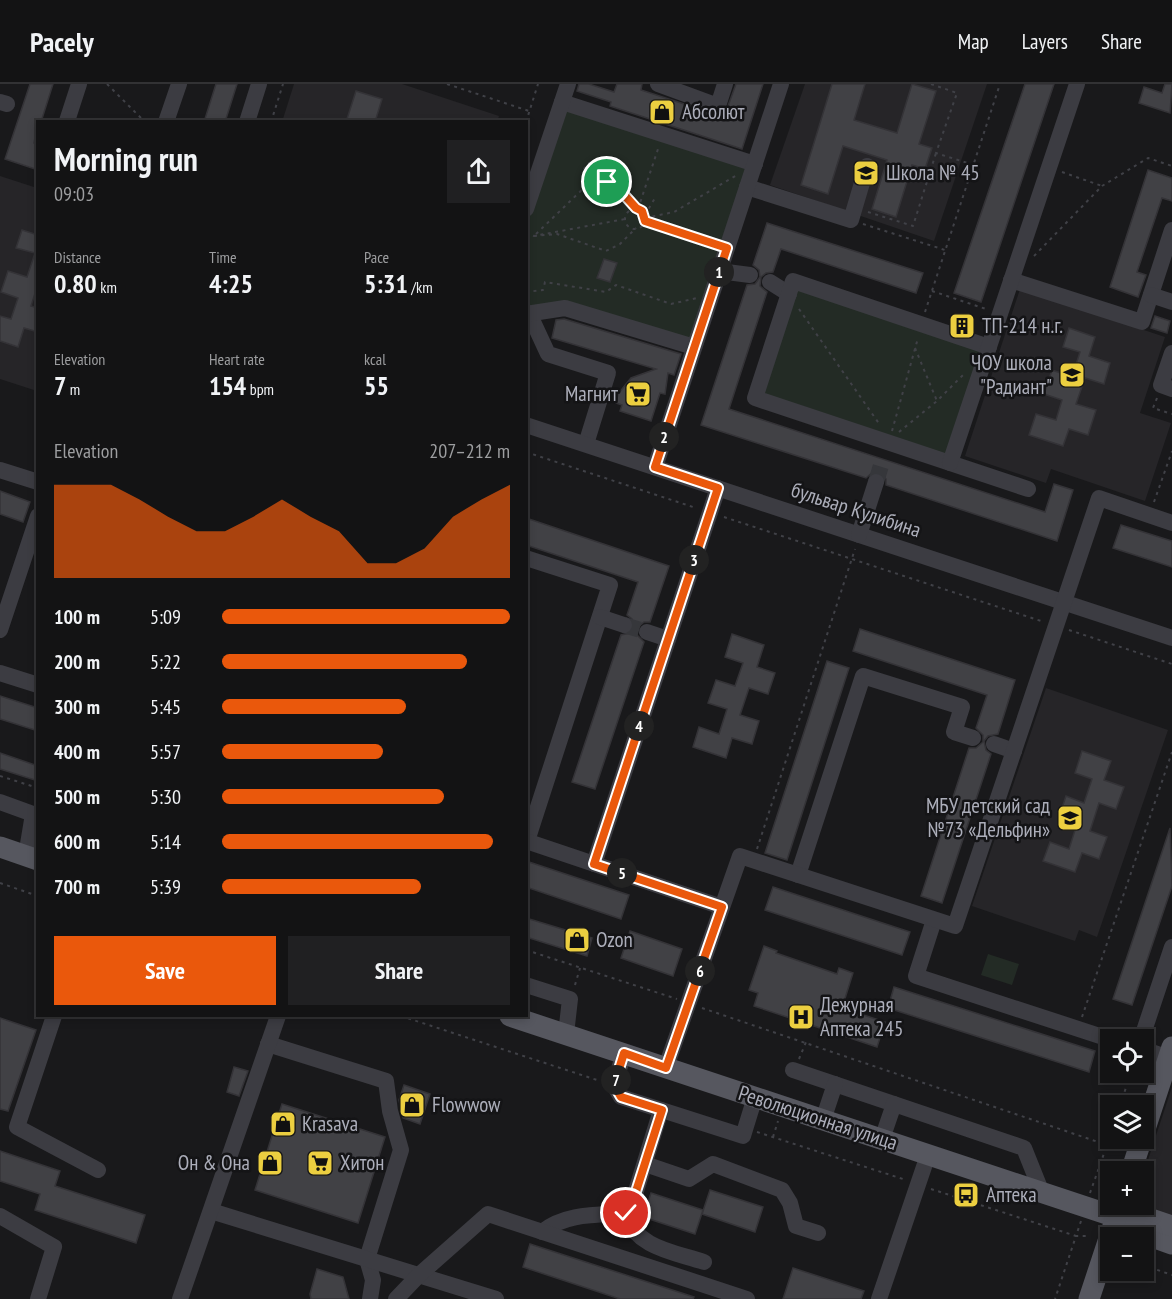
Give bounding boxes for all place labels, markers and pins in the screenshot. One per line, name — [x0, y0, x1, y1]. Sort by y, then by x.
shop icon: Абсолют — [647, 97, 677, 127]
place label: Абсолют — [682, 98, 745, 125]
pin — [581, 156, 632, 207]
school or university icon: Школа № 45 — [851, 158, 881, 188]
place label: Школа № 45 — [886, 159, 980, 186]
pin: 1 — [704, 257, 734, 287]
building icon: ТП-214 н.г. — [947, 311, 977, 341]
place label: ТП-214 н.г. — [982, 312, 1063, 339]
place label: ЧОУ школа "Радиант" — [971, 349, 1052, 400]
school or university icon: ЧОУ школа "Радиант" — [1057, 360, 1087, 390]
supermarket icon: Магнит — [623, 379, 653, 409]
place label: Магнит — [565, 380, 618, 407]
pin: 2 — [649, 422, 679, 452]
pin: 3 — [679, 545, 709, 575]
pin: 4 — [624, 711, 654, 741]
place label: МБУ детский сад №73 «Дельфин» — [926, 792, 1050, 843]
school or university icon: МБУ детский сад №73 «Дельфин» — [1055, 803, 1085, 833]
pin: 5 — [607, 858, 637, 888]
shop icon: Ozon — [562, 925, 592, 955]
place label: Ozon — [596, 926, 633, 953]
pin: 6 — [685, 956, 715, 986]
place label: Дежурная Аптека 245 — [820, 991, 903, 1042]
hospital icon: Дежурная Аптека 245 — [786, 1002, 816, 1032]
pin: 7 — [601, 1065, 631, 1095]
shop icon: Flowwow — [397, 1090, 427, 1120]
place label: Flowwow — [432, 1091, 501, 1118]
shop icon: Krasava — [268, 1109, 298, 1139]
place label: Krasava — [302, 1110, 358, 1137]
shop icon: Он & Она — [255, 1148, 285, 1178]
supermarket icon: Хитон — [305, 1148, 335, 1178]
place label: Он & Она — [178, 1149, 250, 1176]
place label: Хитон — [340, 1149, 384, 1176]
bus stop icon: Аптека — [951, 1180, 981, 1210]
place label: Аптека — [986, 1181, 1037, 1208]
pin — [600, 1187, 651, 1238]

